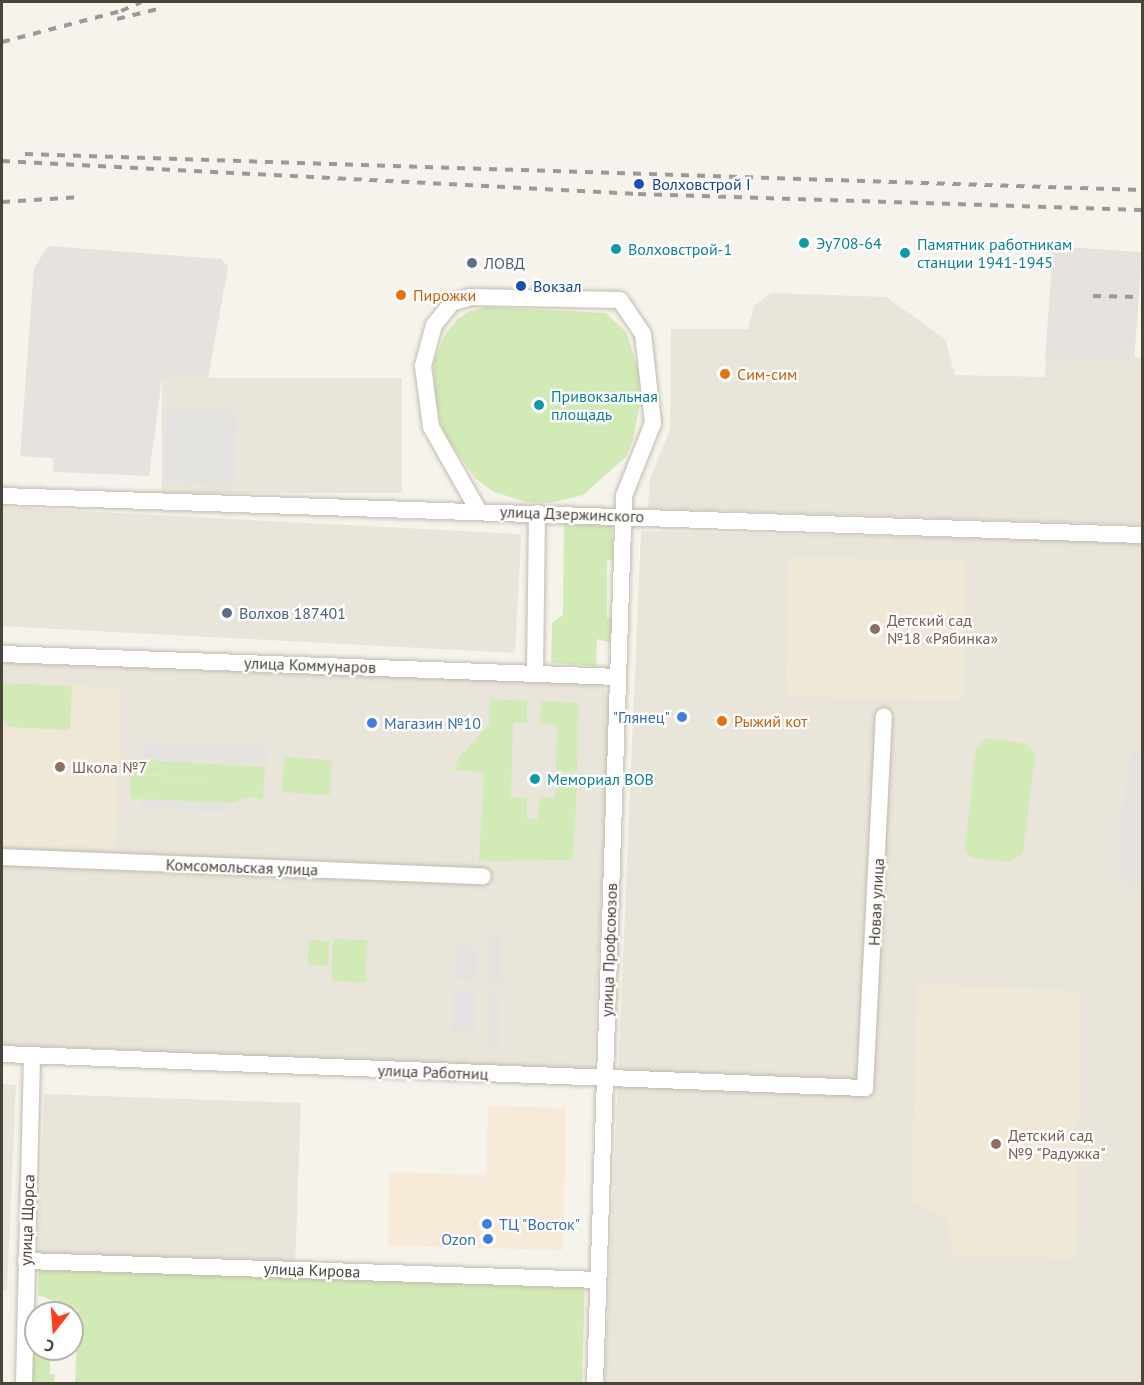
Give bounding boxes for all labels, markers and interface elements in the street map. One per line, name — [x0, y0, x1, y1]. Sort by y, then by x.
place label: Волховстрой I — [652, 174, 751, 194]
marker: Волховстрой I — [630, 175, 648, 193]
place label: Эу708-64 — [816, 233, 882, 253]
place label: Памятник работникам станции 1941-1945 — [917, 234, 1072, 272]
marker: Эу708-64 — [797, 236, 811, 250]
place label: Волховстрой-1 — [628, 239, 732, 259]
marker: Волховстрой-1 — [609, 242, 623, 256]
marker: Памятник работникам станции 1941-1945 — [898, 246, 912, 260]
place label: ЛОВД — [484, 253, 525, 273]
marker: ЛОВД — [465, 256, 479, 270]
place label: Вокзал — [533, 276, 582, 296]
marker: Вокзал — [514, 279, 528, 293]
place label: Пирожки — [413, 285, 476, 305]
marker: Пирожки — [394, 288, 408, 302]
place label: Сим-сим — [737, 364, 797, 384]
marker: Сим-сим — [718, 367, 732, 381]
place label: Привокзальная площадь — [551, 386, 658, 424]
marker: Привокзальная площадь — [532, 398, 546, 412]
street label: улица Дзержинского — [499, 502, 645, 526]
place label: Волхов 187401 — [239, 603, 346, 623]
marker: Волхов 187401 — [220, 606, 234, 620]
place label: Детский сад №18 «Рябинка» — [887, 610, 998, 648]
marker: Детский сад №18 «Рябинка» — [868, 622, 882, 636]
street label: улица Коммунаров — [244, 653, 376, 677]
place label: "Глянец" — [613, 707, 670, 727]
marker: "Глянец" — [675, 710, 689, 724]
place label: Рыжий кот — [734, 711, 807, 731]
place label: Магазин №10 — [384, 713, 481, 733]
marker: Рыжий кот — [715, 714, 729, 728]
marker: Магазин №10 — [365, 716, 379, 730]
place label: Школа №7 — [72, 757, 147, 777]
marker: Школа №7 — [53, 760, 67, 774]
place label: Мемориал ВОВ — [547, 769, 654, 789]
marker: Мемориал ВОВ — [528, 772, 542, 786]
street label: Комсомольская улица — [165, 855, 319, 879]
street label: Новая улица — [864, 858, 888, 946]
street label: улица Профсоюзов — [597, 883, 621, 1017]
street label: улица Работниц — [377, 1060, 489, 1084]
place label: Детский cад №9 "Радужка" — [1008, 1125, 1107, 1163]
marker: Детский cад №9 "Радужка" — [989, 1137, 1003, 1151]
street label: улица Щорса — [16, 1174, 38, 1266]
place label: ТЦ "Восток" — [499, 1214, 581, 1234]
marker: ТЦ "Восток" — [480, 1217, 494, 1231]
place label: Ozon — [441, 1229, 476, 1249]
marker: Ozon — [481, 1232, 495, 1246]
street label: улица Кирова — [263, 1259, 361, 1281]
north arrow — [24, 1301, 84, 1361]
text: С — [42, 1335, 57, 1357]

